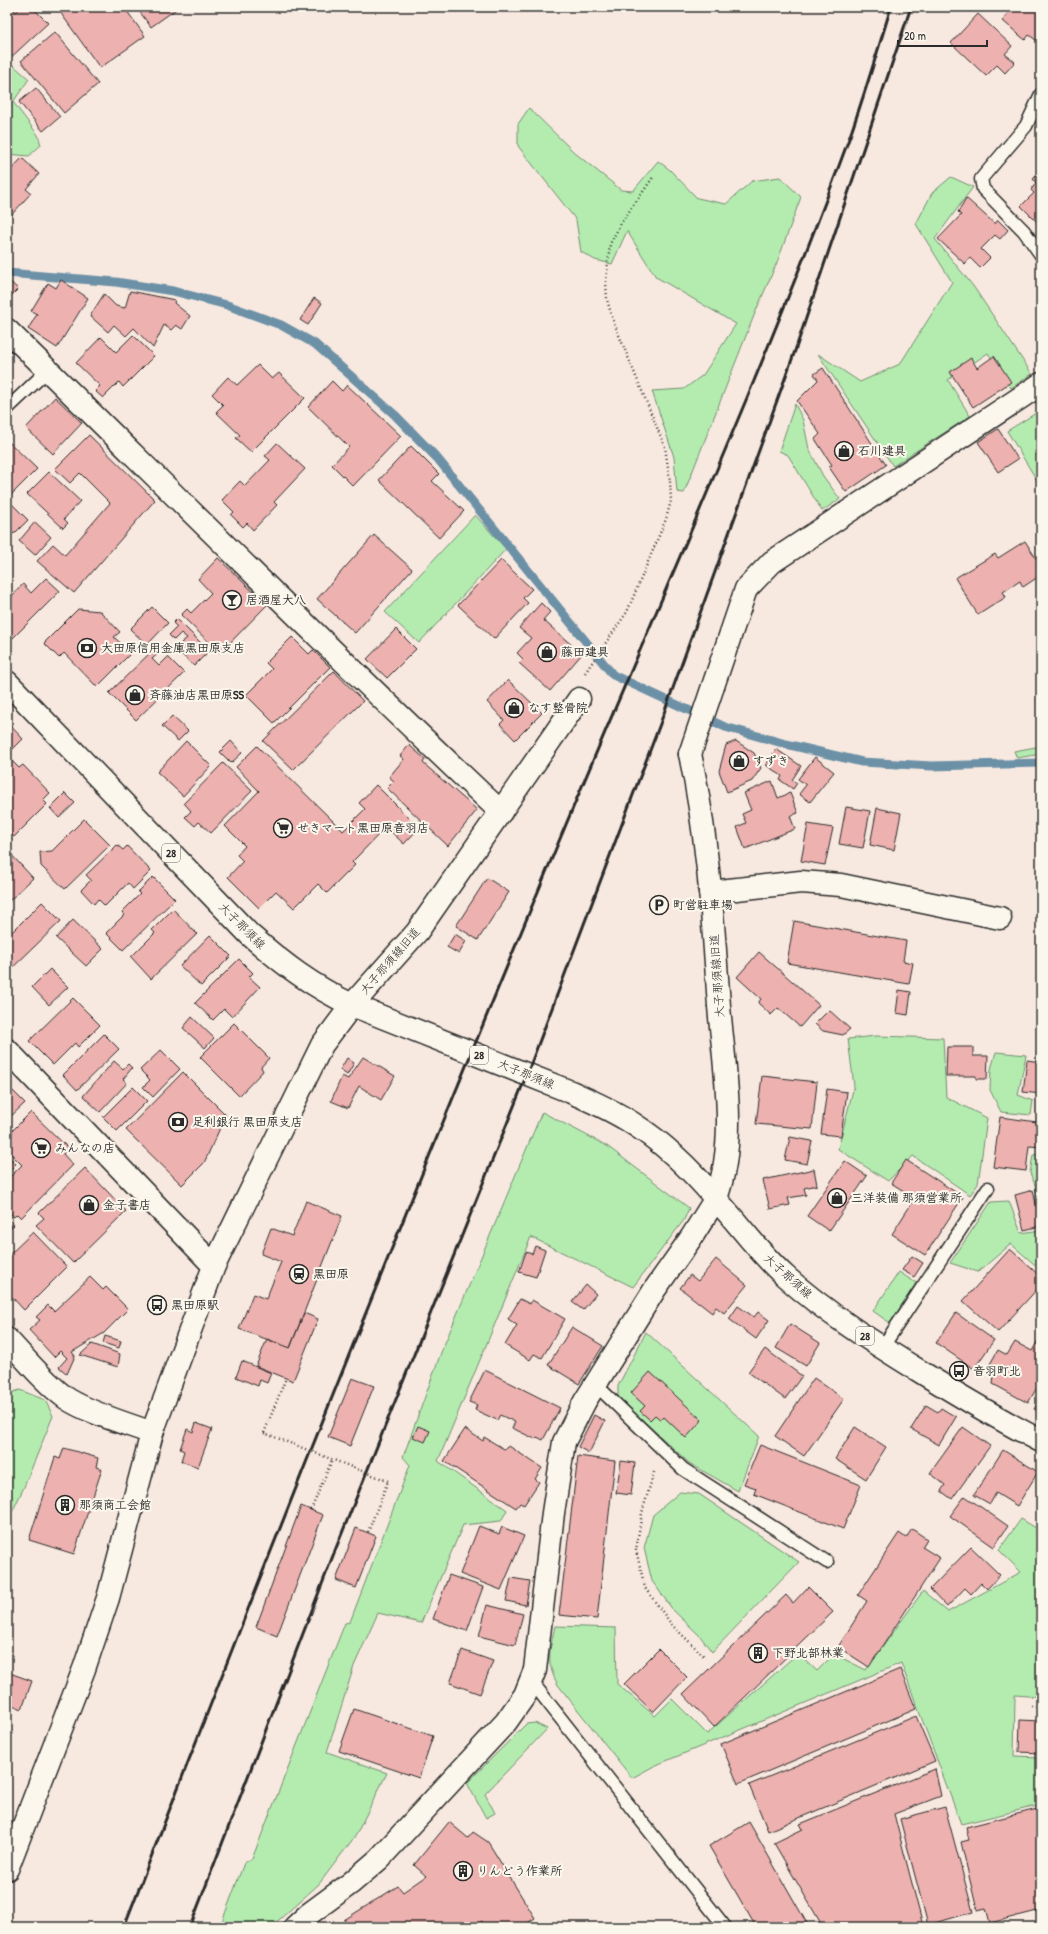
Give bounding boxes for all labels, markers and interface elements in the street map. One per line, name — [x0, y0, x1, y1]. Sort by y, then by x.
scale bar — [898, 22, 987, 48]
text: 20 m — [904, 27, 926, 44]
shop icon: 石川建具 — [833, 440, 855, 462]
place label: 石川建具 — [858, 442, 906, 459]
bar icon: 居酒屋大八 — [221, 589, 243, 611]
place label: 居酒屋大八 — [246, 591, 306, 608]
bank icon: 大田原信用金庫黒田原支店 — [76, 637, 98, 659]
place label: 大田原信用金庫黒田原支店 — [101, 639, 245, 656]
shop icon: 藤田建具 — [536, 641, 558, 663]
place label: 藤田建具 — [561, 643, 609, 660]
shop icon: 斉藤油店黒田原SS — [124, 684, 146, 706]
place label: 斉藤油店黒田原SS — [149, 686, 245, 703]
shop icon: なす整骨院 — [503, 697, 525, 719]
place label: なす整骨院 — [528, 699, 588, 716]
shop icon: すずき — [728, 750, 750, 772]
place label: すずき — [753, 752, 789, 769]
supermarket icon: せきマート黒田原音羽店 — [272, 817, 294, 839]
place label: せきマート黒田原音羽店 — [297, 819, 429, 836]
road number: 28 — [162, 844, 180, 862]
parking icon: 町営駐車場 — [648, 894, 670, 916]
place label: 町営駐車場 — [673, 896, 733, 913]
street label: 大子那須線 — [215, 898, 270, 953]
street label: 大子那須線旧道 — [356, 923, 424, 998]
street label: 大子那須線旧道 — [705, 934, 728, 1019]
road number: 28 — [470, 1046, 488, 1064]
street label: 大子那須線 — [495, 1054, 557, 1093]
bank icon: 足利銀行 黒田原支店 — [167, 1111, 189, 1133]
place label: 足利銀行 黒田原支店 — [192, 1113, 303, 1130]
supermarket icon: みんなの店 — [30, 1137, 52, 1159]
place label: みんなの店 — [55, 1139, 115, 1156]
shop icon: 三洋装備 那須営業所 — [826, 1187, 848, 1209]
place label: 三洋装備 那須営業所 — [851, 1189, 963, 1206]
shop icon: 金子書店 — [78, 1194, 100, 1216]
place label: 金子書店 — [103, 1196, 151, 1213]
street label: 大子那須線 — [760, 1249, 816, 1302]
station icon: 黒田原 — [288, 1263, 310, 1285]
place label: 黒田原 — [313, 1265, 349, 1282]
bus stop icon: 黒田原駅 — [146, 1294, 168, 1316]
place label: 黒田原駅 — [171, 1296, 219, 1313]
road number: 28 — [856, 1327, 874, 1345]
bus stop icon: 音羽町北 — [948, 1360, 970, 1382]
place label: 音羽町北 — [973, 1362, 1021, 1379]
building icon: 那須商工会館 — [54, 1494, 76, 1516]
place label: 那須商工会館 — [79, 1496, 151, 1513]
building icon: 下野北部林業 — [747, 1642, 769, 1664]
place label: 下野北部林業 — [772, 1644, 844, 1661]
building icon: りんどう作業所 — [452, 1860, 474, 1882]
place label: りんどう作業所 — [477, 1862, 563, 1879]

